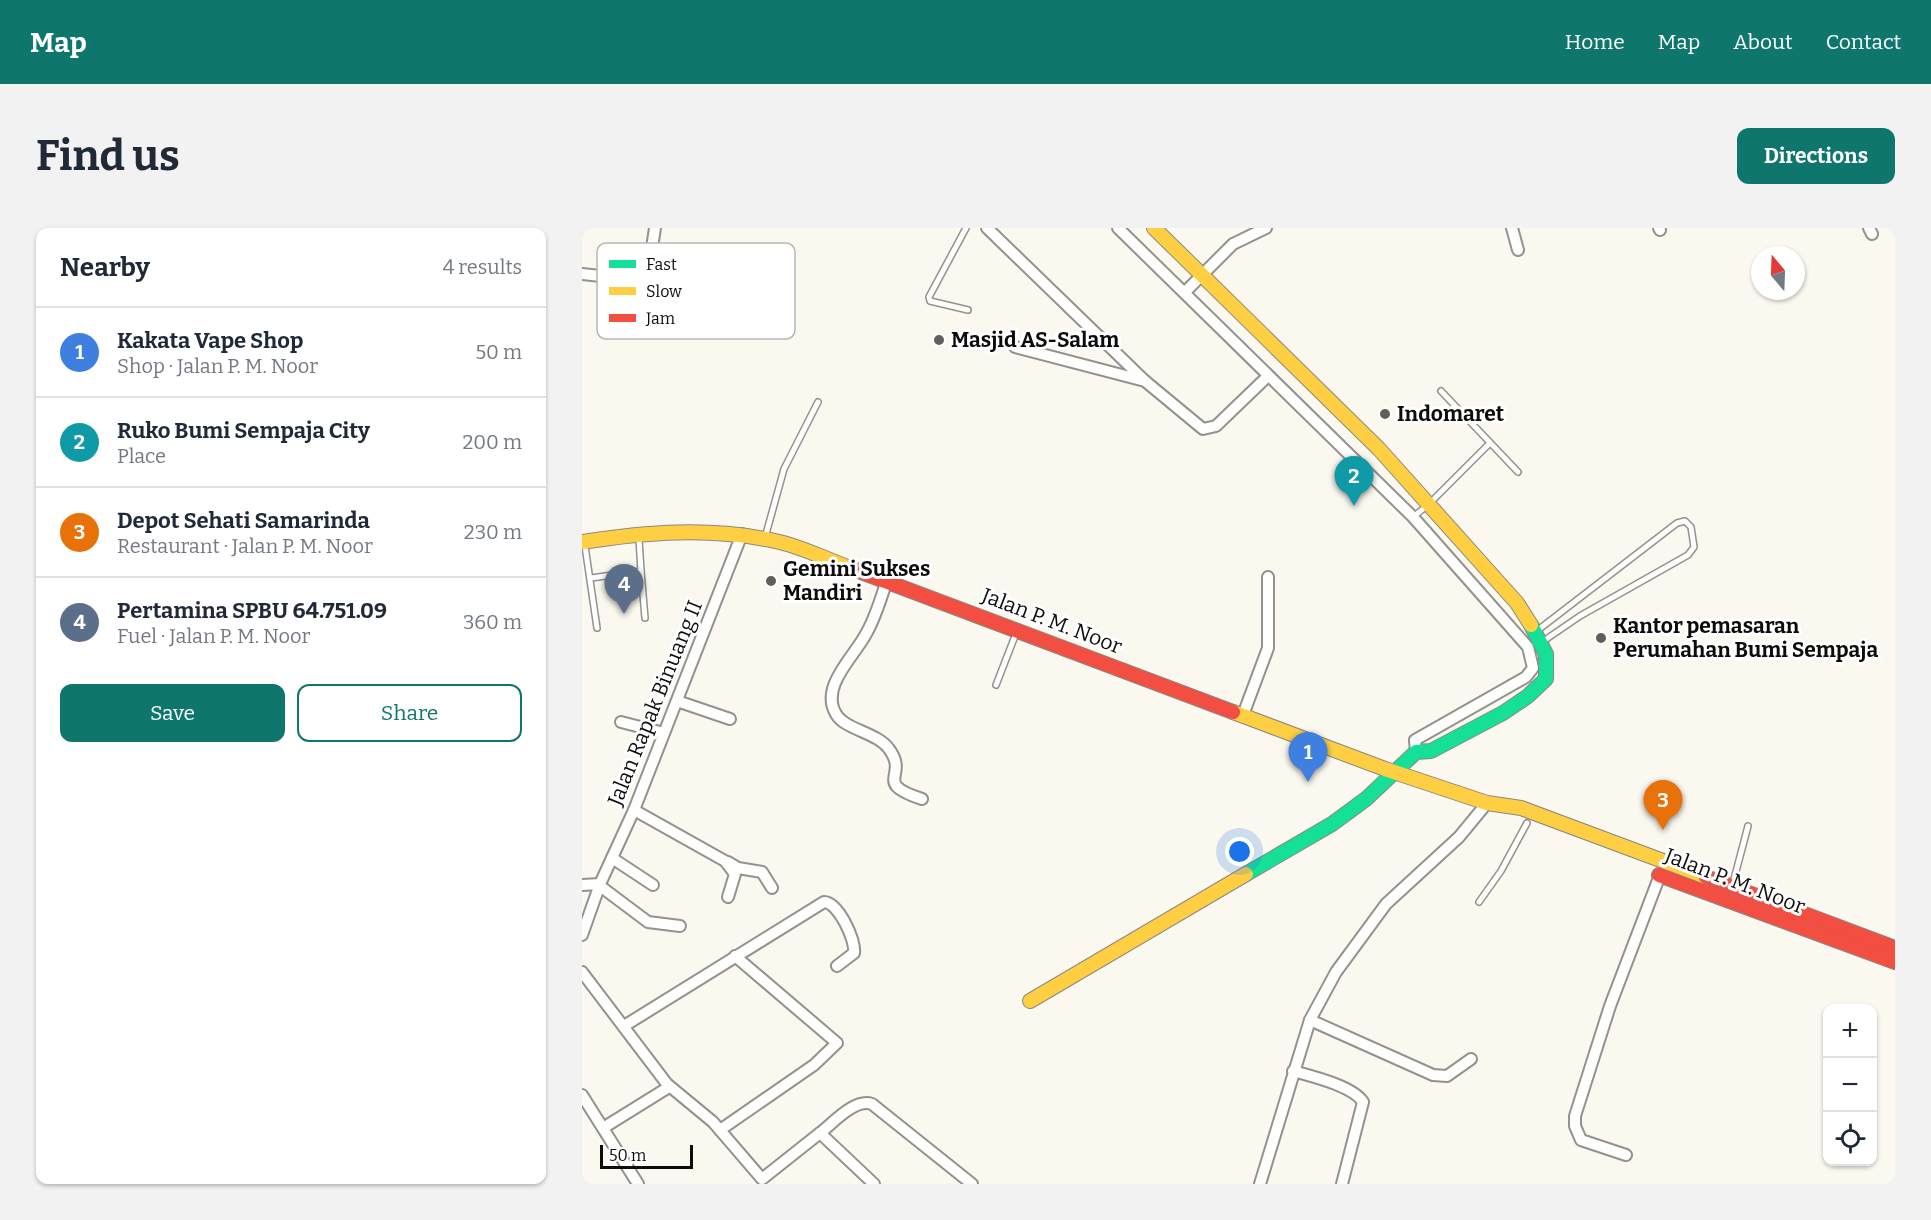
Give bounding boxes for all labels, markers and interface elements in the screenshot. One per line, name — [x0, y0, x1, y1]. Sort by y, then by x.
text: Map — [30, 26, 87, 59]
text: Home — [1565, 29, 1625, 55]
text: Map — [1658, 29, 1700, 55]
text: About — [1733, 29, 1793, 55]
text: Contact — [1826, 29, 1901, 55]
button: Directions — [1737, 128, 1895, 184]
text: Find us — [36, 131, 180, 181]
legend — [597, 243, 795, 339]
north arrow — [1751, 246, 1805, 300]
text: Nearby — [60, 252, 150, 283]
text: 4 results — [443, 255, 522, 279]
text: Fast — [646, 255, 677, 274]
text: Slow — [646, 282, 682, 301]
text: Jam — [645, 309, 675, 328]
text: Kakata Vape Shop — [117, 327, 303, 354]
place label: Masjid AS-Salam — [951, 327, 1119, 353]
marker: Masjid AS-Salam — [932, 333, 946, 347]
text: 1 — [75, 340, 84, 364]
text: 50 m — [475, 340, 522, 364]
text: Shop · Jalan P. M. Noor — [117, 354, 318, 378]
place label: Indomaret — [1397, 401, 1505, 427]
marker: Indomaret — [1378, 407, 1392, 421]
text: Ruko Bumi Sempaja City — [117, 417, 370, 444]
text: 2 — [74, 430, 85, 454]
text: 200 m — [462, 430, 522, 454]
text: Place — [117, 444, 166, 468]
pin: 2 — [1334, 456, 1374, 506]
text: Depot Sehati Samarinda — [117, 507, 370, 534]
text: 3 — [74, 520, 85, 544]
text: 230 m — [464, 520, 522, 544]
text: Restaurant · Jalan P. M. Noor — [117, 534, 373, 558]
place label: Gemini Sukses Mandiri — [783, 556, 930, 606]
pin: 4 — [604, 564, 644, 614]
marker: Gemini Sukses Mandiri — [764, 574, 778, 588]
street label: Jalan P. M. Noor — [977, 582, 1126, 660]
text: Pertamina SPBU 64.751.09 — [117, 597, 387, 624]
street label: Jalan Rapak Binuang II — [602, 597, 708, 810]
text: 4 — [73, 610, 86, 634]
text: 360 m — [463, 610, 522, 634]
place label: Kantor pemasaran Perumahan Bumi Sempaja — [1613, 613, 1878, 663]
text: Fuel · Jalan P. M. Noor — [117, 624, 310, 648]
marker: Kantor pemasaran Perumahan Bumi Sempaja — [1594, 631, 1608, 645]
button: Save — [60, 684, 285, 742]
button: Share — [297, 684, 522, 742]
pin: 1 — [1288, 732, 1328, 782]
pin: 3 — [1644, 780, 1682, 830]
your location — [1225, 837, 1254, 866]
street label: Jalan P. M. Noor — [1660, 842, 1809, 920]
map controls — [1823, 1004, 1877, 1166]
button: + — [1823, 1004, 1877, 1058]
button: − — [1823, 1058, 1877, 1112]
button: locate — [1823, 1112, 1877, 1166]
scale bar — [600, 1142, 693, 1170]
text: 50 m — [609, 1146, 646, 1165]

